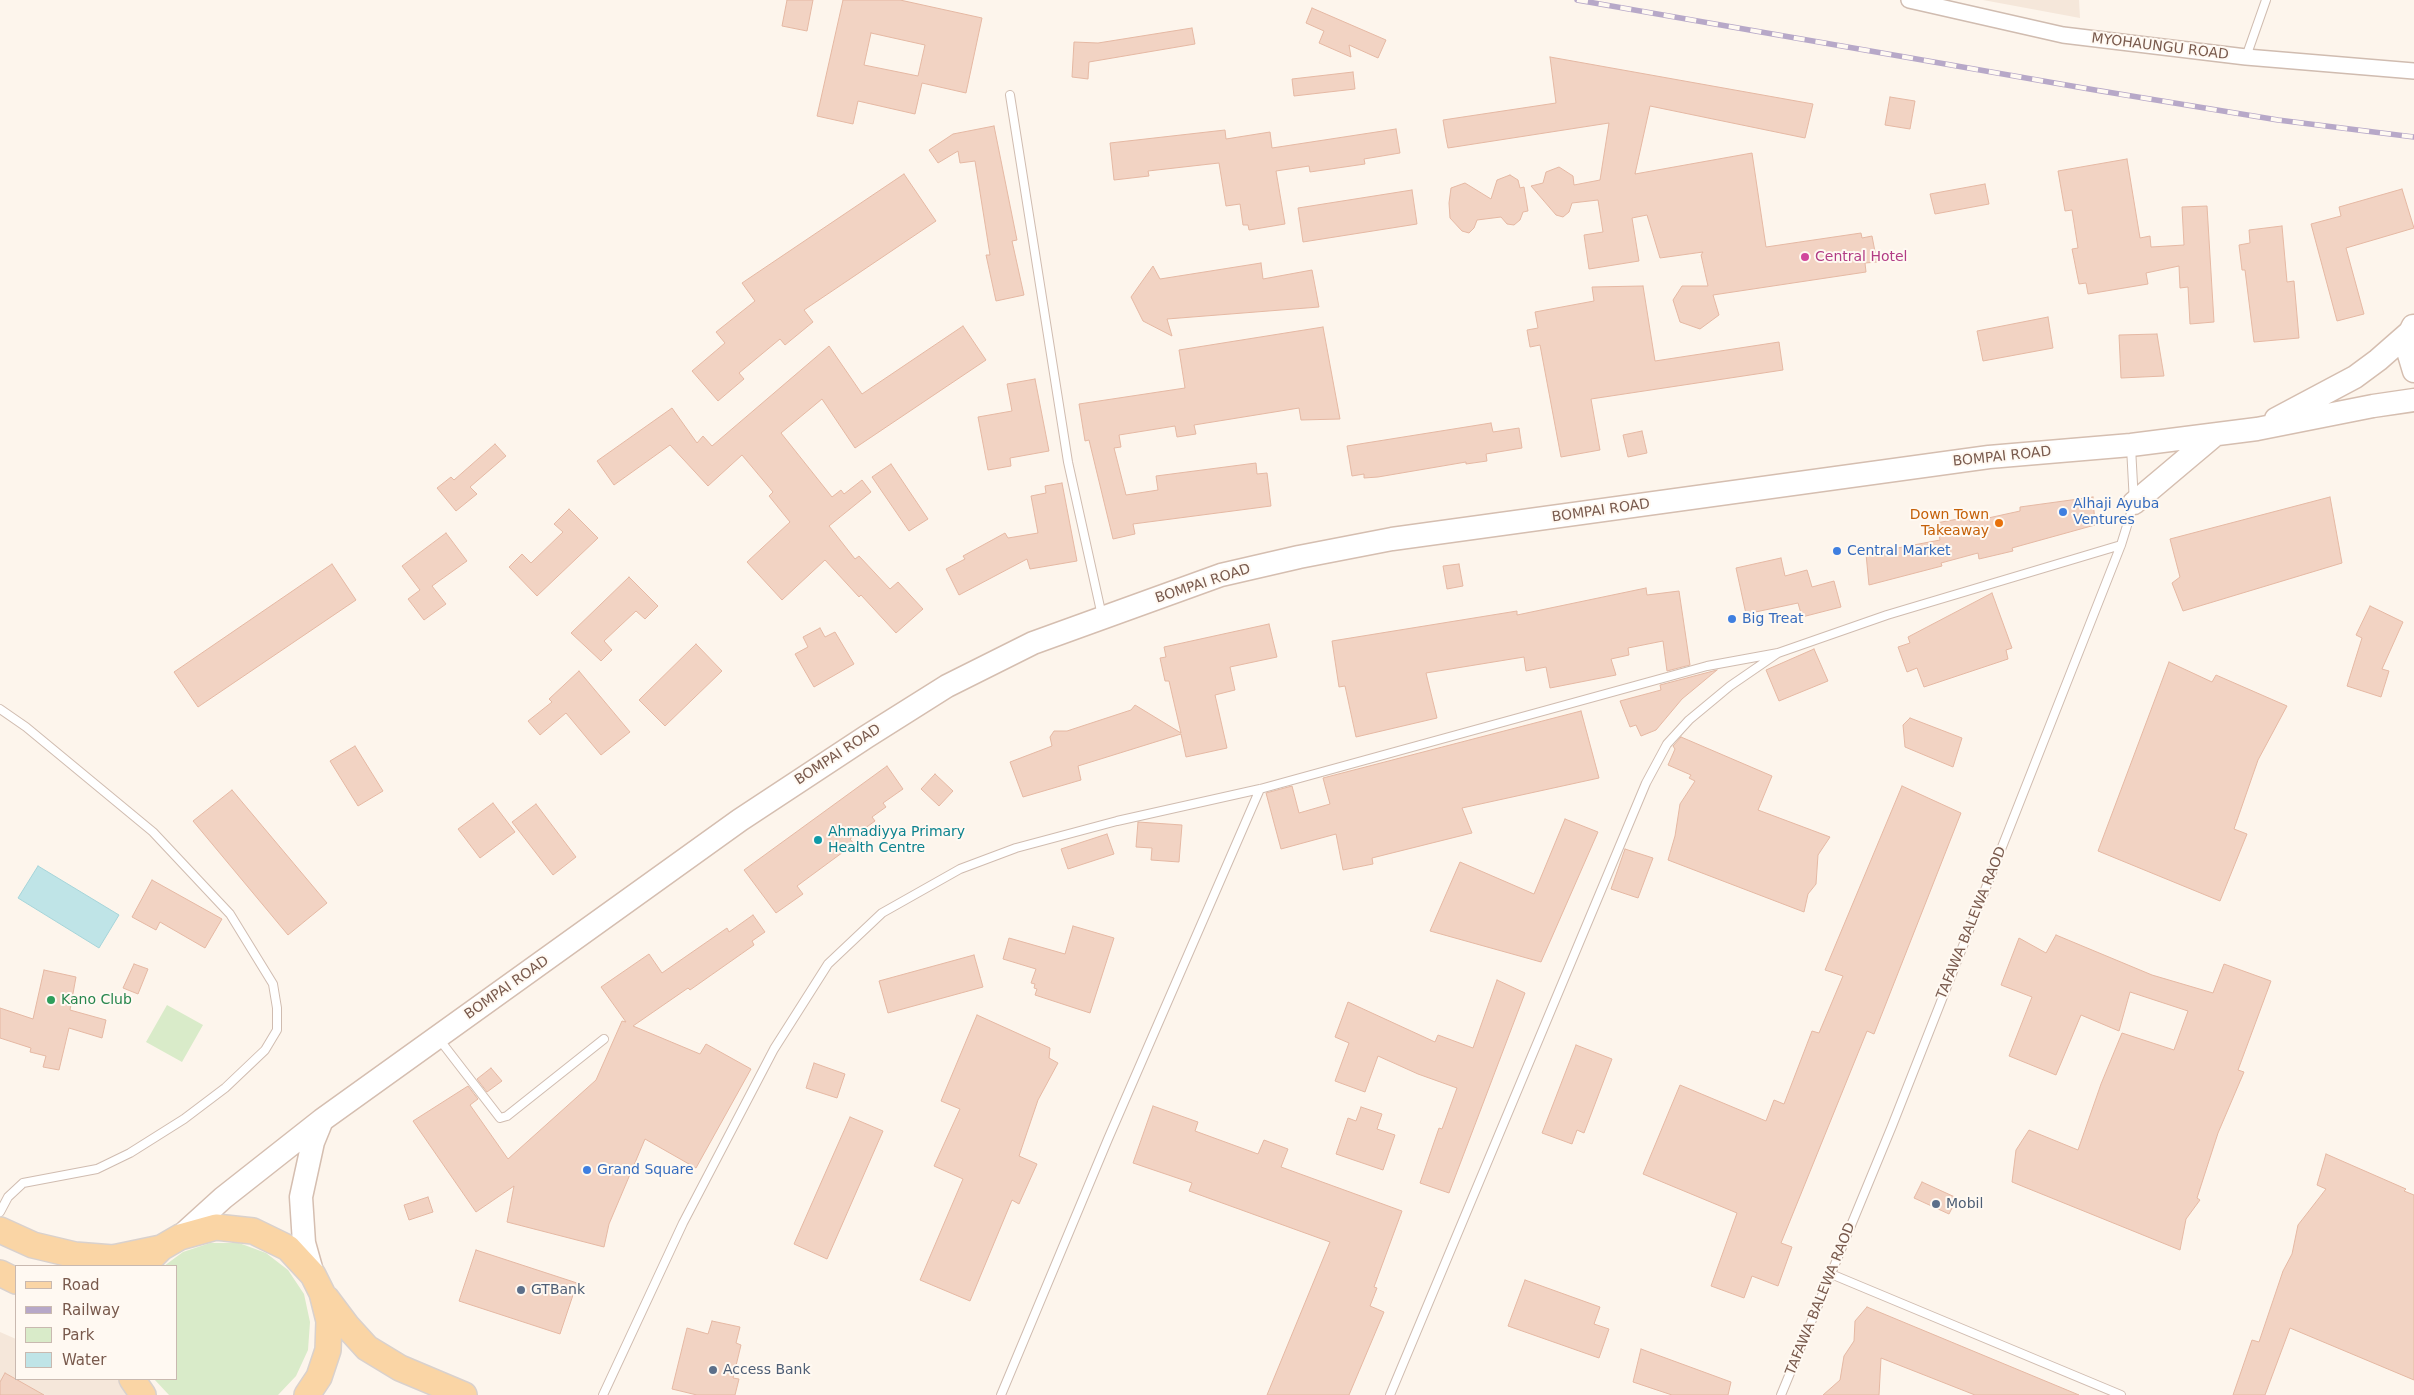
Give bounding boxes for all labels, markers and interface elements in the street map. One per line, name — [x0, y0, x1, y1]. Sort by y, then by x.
street label: MYOHAUNGU ROAD — [2090, 30, 2230, 64]
place label: Central Hotel — [1815, 249, 1908, 265]
marker: Central Hotel — [1799, 251, 1811, 263]
street label: BOMPAI ROAD — [1952, 443, 2052, 471]
street label: BOMPAI ROAD — [1551, 496, 1651, 526]
place label: Alhaji Ayuba Ventures — [2073, 496, 2159, 528]
marker: Alhaji Ayuba Ventures — [2057, 506, 2069, 518]
place label: Down Town Takeaway — [1910, 507, 1989, 540]
marker: Down Town Takeaway — [1993, 517, 2005, 529]
place label: Central Market — [1847, 543, 1951, 559]
marker: Central Market — [1831, 545, 1843, 557]
street label: BOMPAI ROAD — [1153, 561, 1253, 607]
place label: Big Treat — [1742, 611, 1803, 627]
marker: Big Treat — [1726, 613, 1738, 625]
street label: BOMPAI ROAD — [792, 721, 884, 789]
place label: Ahmadiyya Primary Health Centre — [828, 824, 965, 856]
marker: Ahmadiyya Primary Health Centre — [812, 834, 824, 846]
street label: TAFAWA BALEWA RAOD — [1934, 844, 2010, 1002]
street label: BOMPAI ROAD — [462, 953, 552, 1023]
place label: Kano Club — [61, 992, 132, 1008]
marker: Kano Club — [45, 994, 57, 1006]
place label: Grand Square — [597, 1162, 694, 1178]
marker: Grand Square — [581, 1164, 593, 1176]
place label: Mobil — [1946, 1196, 1983, 1212]
marker: Mobil — [1930, 1198, 1942, 1210]
street label: TAFAWA BALEWA RAOD — [1783, 1220, 1859, 1378]
legend — [15, 1265, 178, 1380]
text: Road — [62, 1276, 100, 1294]
place label: GTBank — [531, 1282, 585, 1298]
marker: GTBank — [515, 1284, 527, 1296]
text: Railway — [62, 1301, 120, 1319]
text: Park — [62, 1326, 94, 1344]
text: Water — [62, 1351, 106, 1369]
place label: Access Bank — [723, 1362, 811, 1378]
marker: Access Bank — [707, 1364, 719, 1376]

